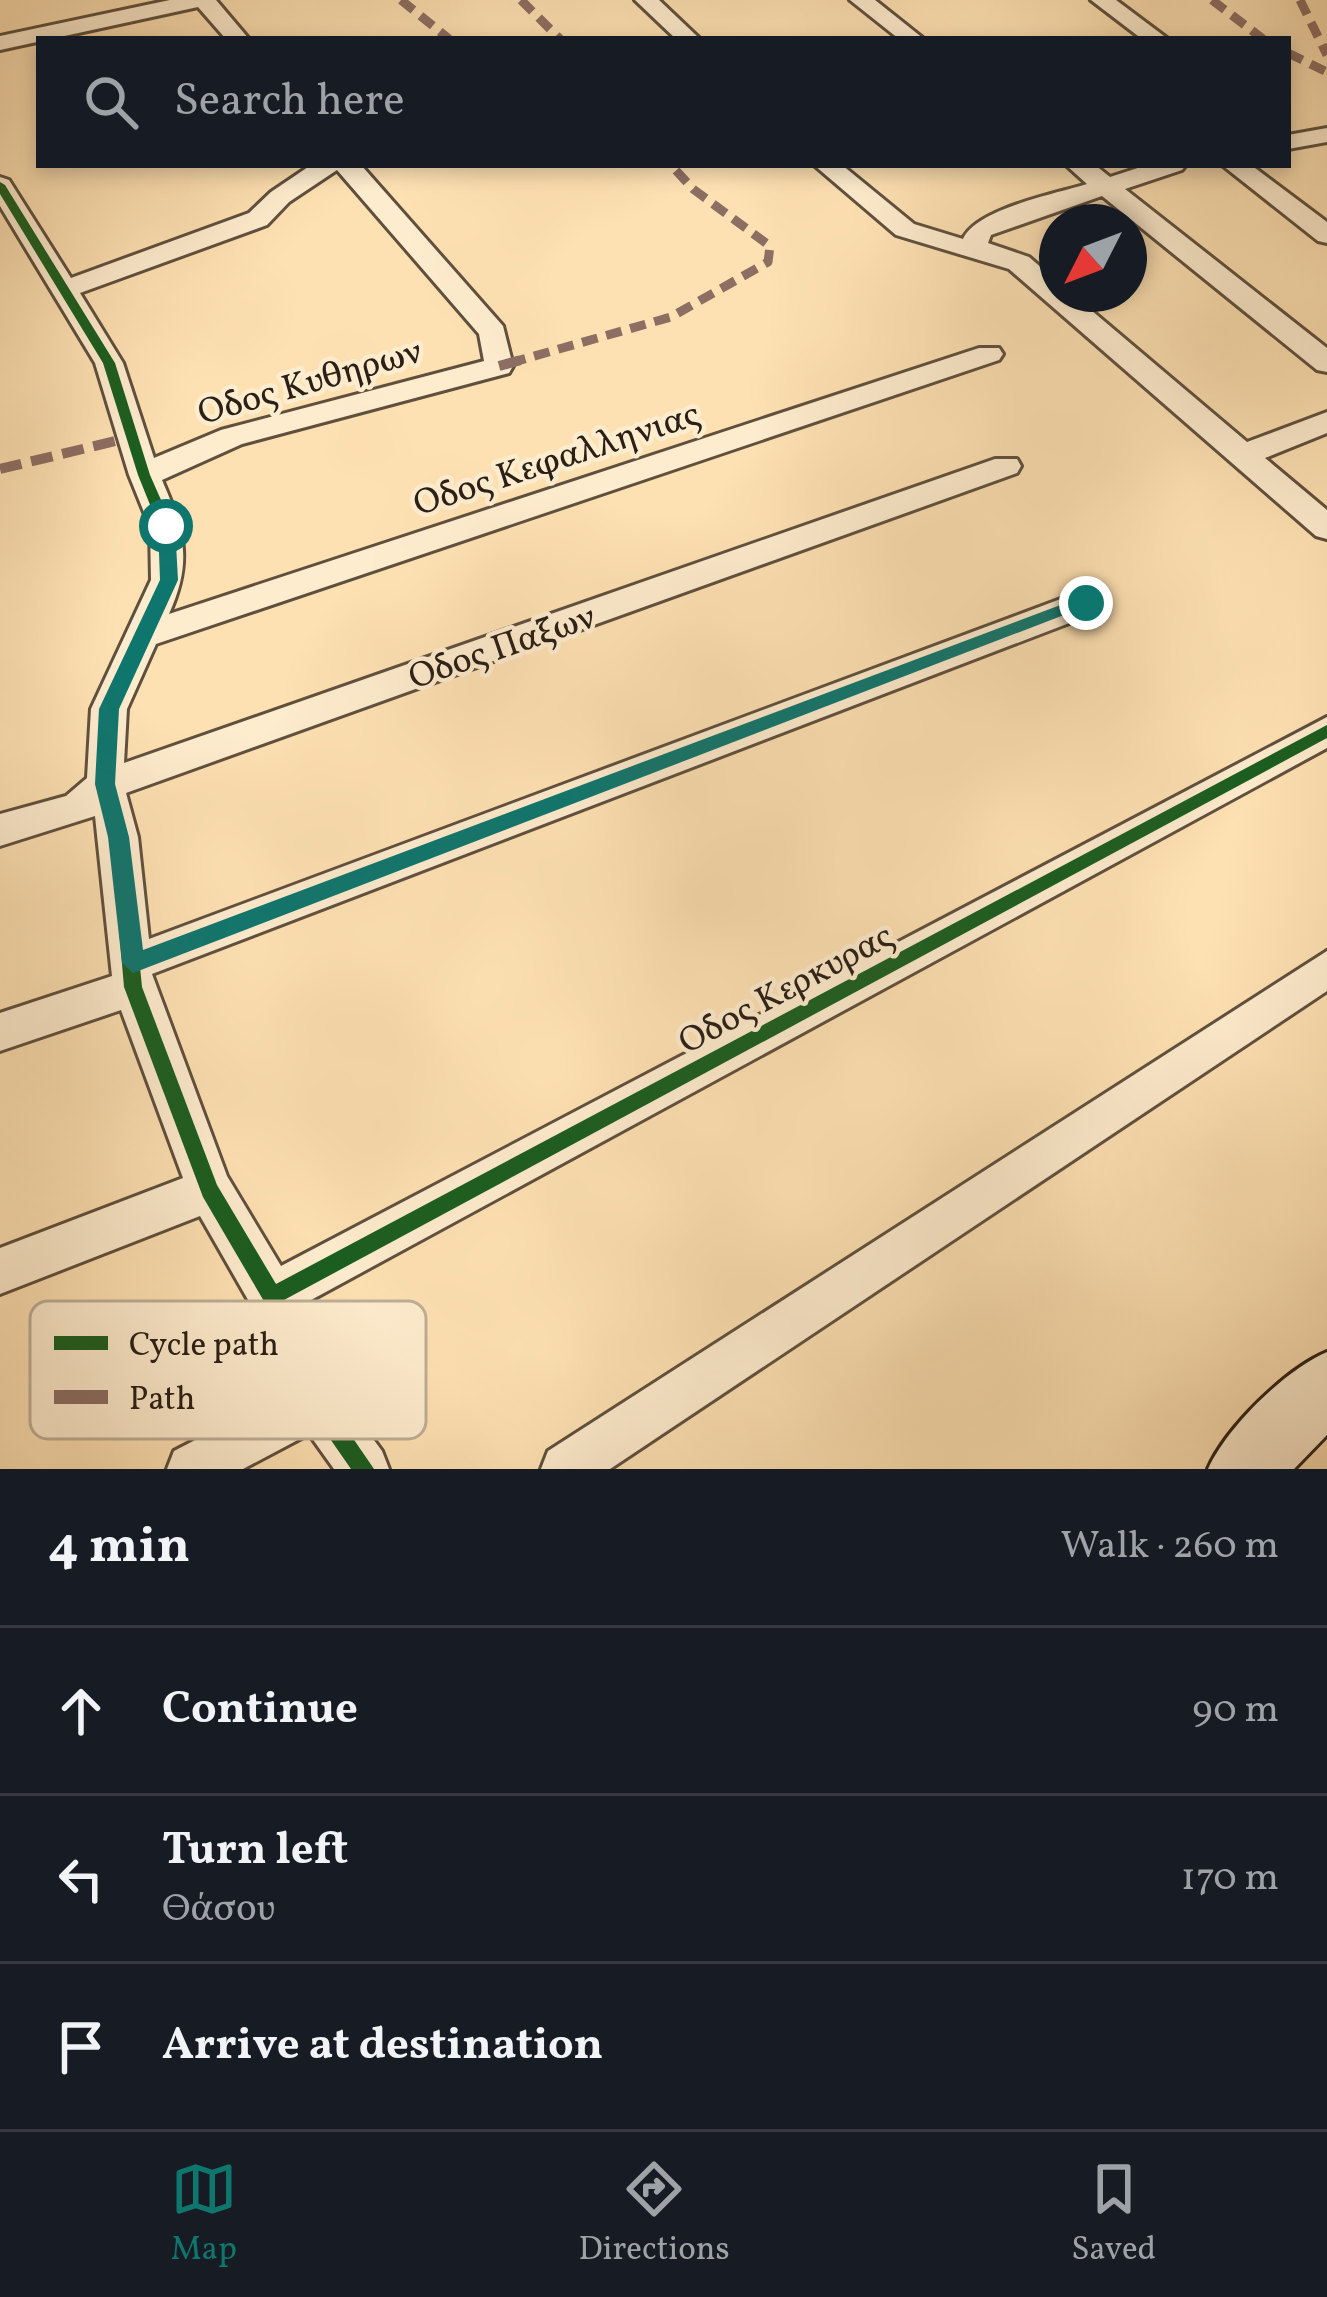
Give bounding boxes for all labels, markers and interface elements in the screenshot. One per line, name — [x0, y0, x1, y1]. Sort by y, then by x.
search box — [36, 36, 1291, 168]
icon: search — [78, 69, 144, 135]
text: Search here — [174, 71, 405, 134]
north arrow — [1039, 204, 1147, 312]
street label: Οδος Κυθηρων — [192, 328, 428, 440]
street label: Οδος Κεφαλληνιας — [407, 391, 707, 531]
route start — [139, 499, 193, 553]
route end — [1059, 576, 1113, 630]
street label: Οδος Παξων — [402, 594, 602, 704]
street label: Οδος Κερκυρας — [670, 913, 903, 1068]
legend — [30, 1301, 426, 1439]
text: Cycle path — [129, 1324, 279, 1370]
text: Path — [129, 1378, 195, 1424]
text: 4 min — [48, 1512, 190, 1583]
text: Walk · 260 m — [1061, 1520, 1279, 1574]
icon: ahead — [48, 1678, 114, 1744]
text: Continue — [162, 1679, 358, 1742]
text: 90 m — [1192, 1684, 1279, 1738]
text: Turn left — [162, 1820, 348, 1883]
icon: left — [48, 1846, 114, 1912]
text: 170 m — [1181, 1852, 1279, 1906]
text: Θάσου — [162, 1883, 275, 1937]
icon: arrive — [48, 2014, 114, 2080]
text: Arrive at destination — [162, 2015, 603, 2078]
tab: Map — [171, 2156, 237, 2274]
tab: Directions — [578, 2156, 730, 2274]
tab: Saved — [1071, 2156, 1156, 2274]

